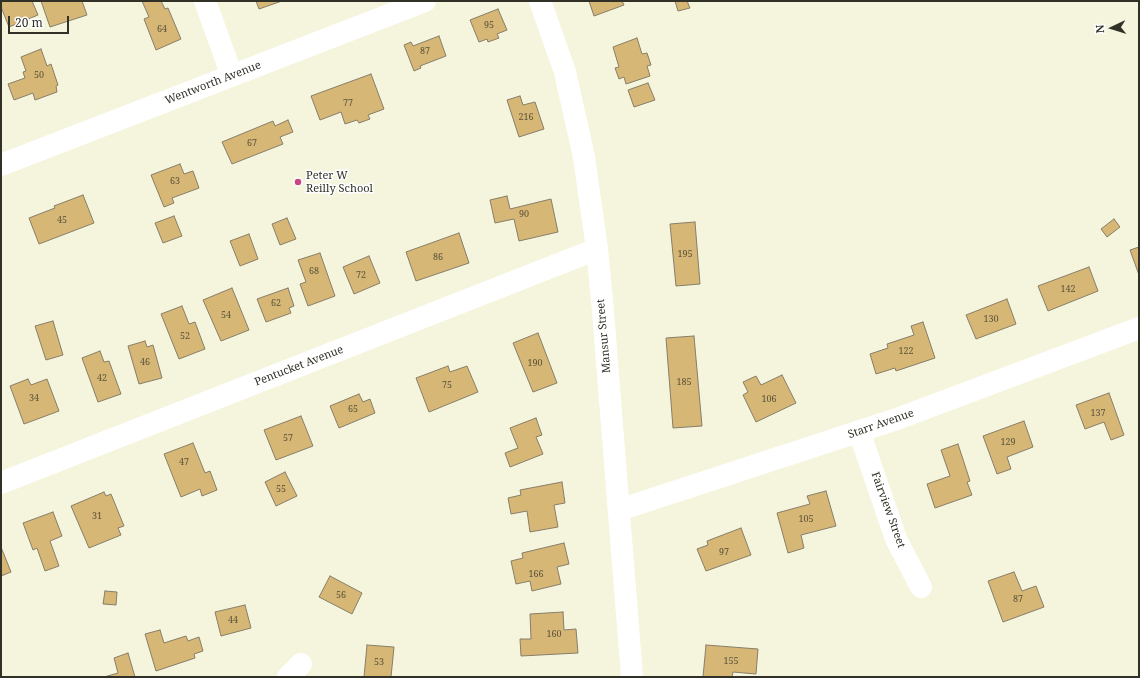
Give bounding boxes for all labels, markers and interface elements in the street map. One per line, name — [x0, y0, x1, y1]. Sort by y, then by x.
scale bar — [10, 8, 71, 34]
north arrow — [1092, 8, 1132, 48]
text: 20 m — [15, 14, 43, 31]
house number: 95 — [484, 20, 494, 30]
house number: 64 — [157, 24, 167, 34]
text: N — [1092, 24, 1107, 34]
house number: 87 — [420, 46, 430, 56]
street label: Wentworth Avenue — [163, 59, 263, 107]
house number: 50 — [34, 70, 44, 80]
house number: 77 — [343, 98, 353, 108]
house number: 216 — [518, 112, 534, 122]
house number: 67 — [247, 138, 257, 148]
place label: Peter W Reilly School — [306, 169, 373, 195]
house number: 63 — [170, 176, 180, 186]
marker: Peter W Reilly School — [293, 177, 303, 187]
house number: 90 — [519, 209, 529, 219]
house number: 45 — [57, 215, 67, 225]
house number: 195 — [677, 249, 693, 259]
house number: 86 — [433, 252, 443, 262]
house number: 68 — [309, 266, 319, 276]
house number: 72 — [356, 270, 366, 280]
house number: 142 — [1060, 284, 1076, 294]
house number: 62 — [271, 298, 281, 308]
street label: Mansur Street — [594, 298, 614, 374]
house number: 54 — [221, 310, 231, 320]
house number: 130 — [983, 314, 999, 324]
house number: 52 — [180, 331, 190, 341]
street label: Pentucket Avenue — [253, 343, 345, 389]
house number: 122 — [898, 346, 914, 356]
house number: 46 — [140, 357, 150, 367]
house number: 190 — [527, 358, 543, 368]
house number: 42 — [97, 373, 107, 383]
house number: 185 — [676, 377, 692, 387]
house number: 75 — [442, 380, 452, 390]
house number: 34 — [29, 393, 39, 403]
house number: 106 — [761, 394, 777, 404]
house number: 65 — [348, 404, 358, 414]
street label: Starr Avenue — [846, 407, 916, 441]
house number: 137 — [1090, 408, 1106, 418]
house number: 57 — [283, 433, 293, 443]
house number: 129 — [1000, 437, 1016, 447]
house number: 47 — [179, 457, 189, 467]
street label: Fairview Street — [868, 470, 908, 550]
house number: 55 — [276, 484, 286, 494]
house number: 31 — [92, 511, 102, 521]
house number: 105 — [798, 514, 814, 524]
house number: 97 — [719, 547, 729, 557]
house number: 166 — [528, 569, 544, 579]
house number: 56 — [336, 590, 346, 600]
house number: 87 — [1013, 594, 1023, 604]
house number: 44 — [228, 615, 238, 625]
house number: 160 — [546, 629, 562, 639]
house number: 155 — [723, 656, 739, 666]
house number: 53 — [374, 657, 384, 667]

